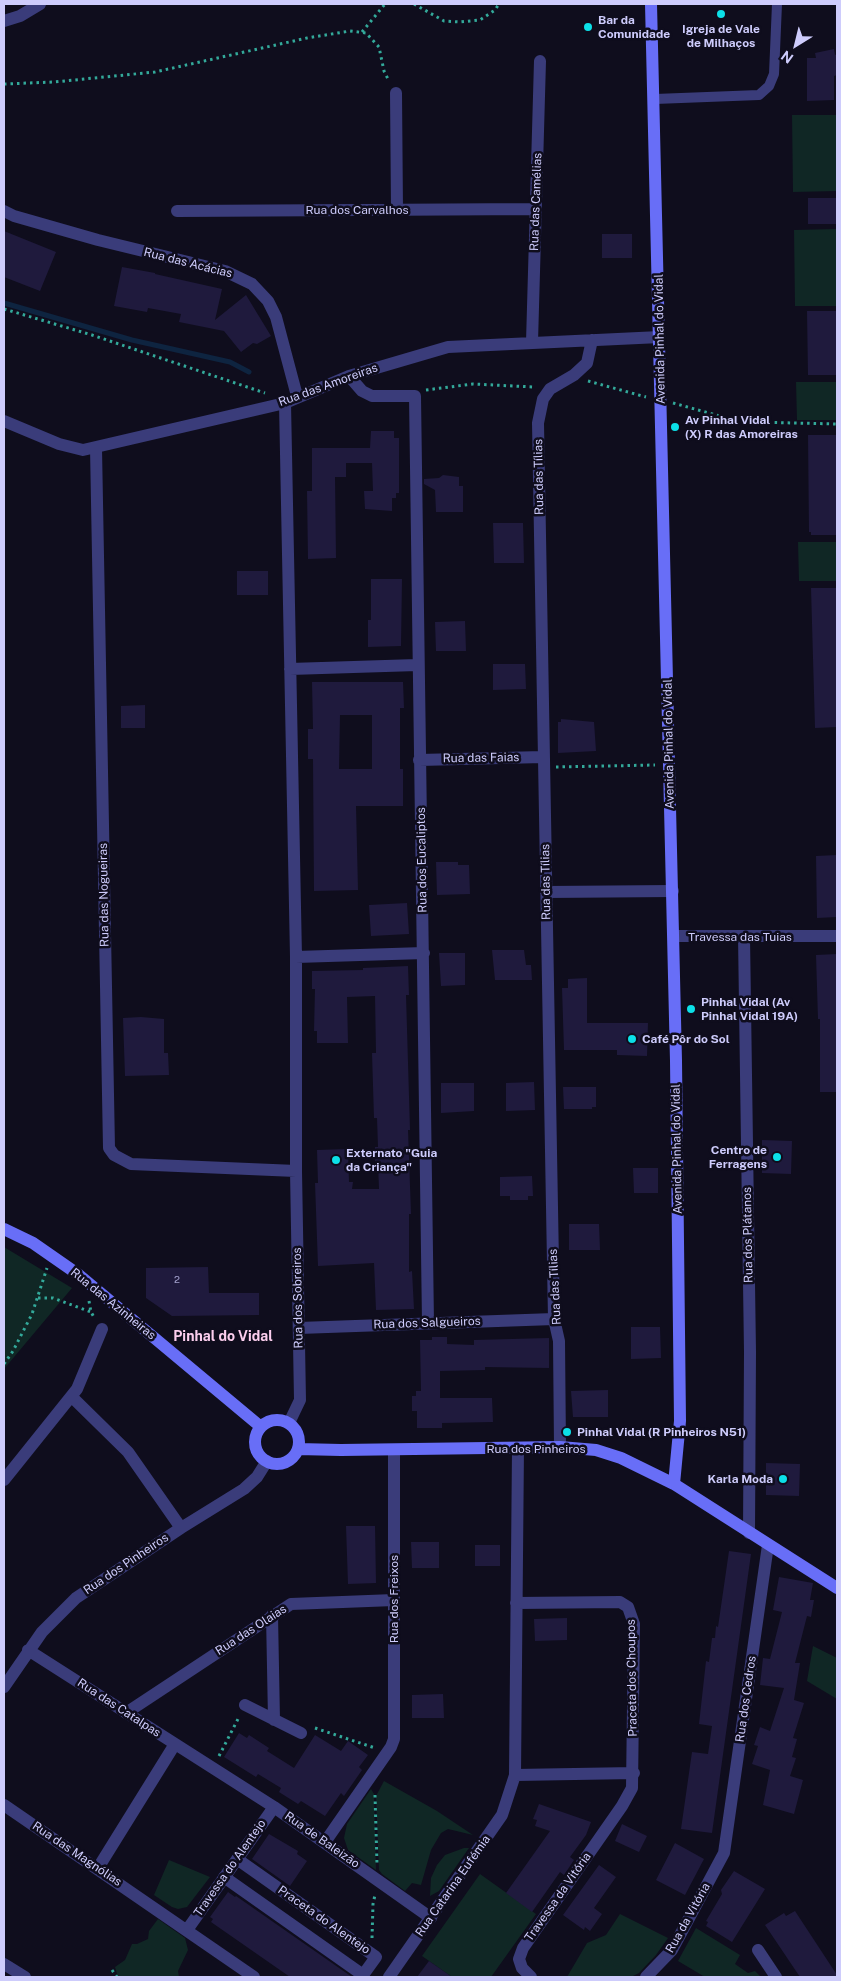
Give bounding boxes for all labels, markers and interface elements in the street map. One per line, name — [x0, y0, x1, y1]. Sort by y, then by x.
marker: Igreja de Vale de Milhaços — [715, 8, 727, 20]
place label: Bar da Comunidade — [598, 13, 670, 41]
north arrow — [771, 20, 821, 70]
marker: Bar da Comunidade — [582, 21, 594, 33]
place label: Igreja de Vale de Milhaços — [682, 22, 760, 50]
text: N — [778, 47, 796, 67]
street label: Rua das Camélias — [527, 153, 545, 251]
street label: Rua dos Carvalhos — [306, 203, 408, 217]
street label: Rua das Acácias — [142, 245, 234, 281]
street label: Avenida Pinhal do Vidal — [652, 274, 668, 404]
street label: Rua das Amoreiras — [276, 360, 380, 410]
place label: Av Pinhal Vidal (X) R das Amoreiras — [685, 413, 798, 441]
marker: Av Pinhal Vidal (X) R das Amoreiras — [669, 421, 681, 433]
street label: Rua das Tílias — [531, 439, 547, 515]
street label: Avenida Pinhal do Vidal — [661, 679, 677, 809]
street label: Rua das Faias — [443, 750, 519, 766]
street label: Rua dos Eucaliptos — [414, 807, 430, 913]
street label: Rua das Nogueiras — [96, 843, 112, 947]
street label: Rua das Tílias — [538, 844, 554, 920]
street label: Travessa das Tuias — [688, 930, 792, 944]
place label: Pinhal Vidal (Av Pinhal Vidal 19A) — [701, 995, 798, 1023]
marker: Pinhal Vidal (Av Pinhal Vidal 19A) — [685, 1003, 697, 1015]
place label: Café Pôr do Sol — [642, 1032, 730, 1046]
marker: Café Pôr do Sol — [626, 1033, 638, 1045]
street label: Avenida Pinhal do Vidal — [669, 1084, 685, 1214]
place label: Centro de Ferragens — [709, 1143, 767, 1171]
place label: Externato "Guia da Criança" — [346, 1146, 437, 1174]
marker: Centro de Ferragens — [771, 1151, 783, 1163]
marker: Externato "Guia da Criança" — [330, 1154, 342, 1166]
street label: Rua dos Plátanos — [740, 1187, 756, 1283]
street label: Rua dos Sobreiros — [290, 1247, 306, 1349]
street label: Rua das Tílias — [546, 1249, 564, 1325]
street label: Rua das Azinheiras — [67, 1265, 159, 1343]
house number: 2 — [174, 1274, 180, 1286]
street label: Rua dos Salgueiros — [373, 1314, 481, 1332]
district label: Pinhal do Vidal — [173, 1329, 273, 1345]
place label: Pinhal Vidal (R Pinheiros N51) — [577, 1425, 746, 1439]
marker: Pinhal Vidal (R Pinheiros N51) — [561, 1426, 573, 1438]
street label: Rua dos Pinheiros — [486, 1442, 586, 1456]
place label: Karla Moda — [708, 1472, 773, 1486]
marker: Karla Moda — [777, 1473, 789, 1485]
street label: Rua dos Pinheiros — [81, 1530, 171, 1598]
street label: Rua dos Freixos — [387, 1555, 401, 1643]
street label: Rua das Olaias — [213, 1602, 289, 1658]
street label: Praceta dos Choupos — [624, 1619, 640, 1737]
street label: Rua dos Cedros — [733, 1655, 759, 1743]
street label: Rua das Catalpas — [75, 1676, 163, 1740]
street label: Rua de Baleizão — [282, 1809, 362, 1871]
street label: Travessa do Alentejo — [191, 1817, 269, 1919]
street label: Rua das Magnólias — [30, 1819, 124, 1889]
street label: Rua Catarina Eufémia — [413, 1833, 493, 1939]
street label: Travessa da Vitória — [522, 1850, 594, 1944]
street label: Rua da Vitória — [663, 1880, 713, 1956]
street label: Praceta do Alentejo — [275, 1883, 373, 1957]

